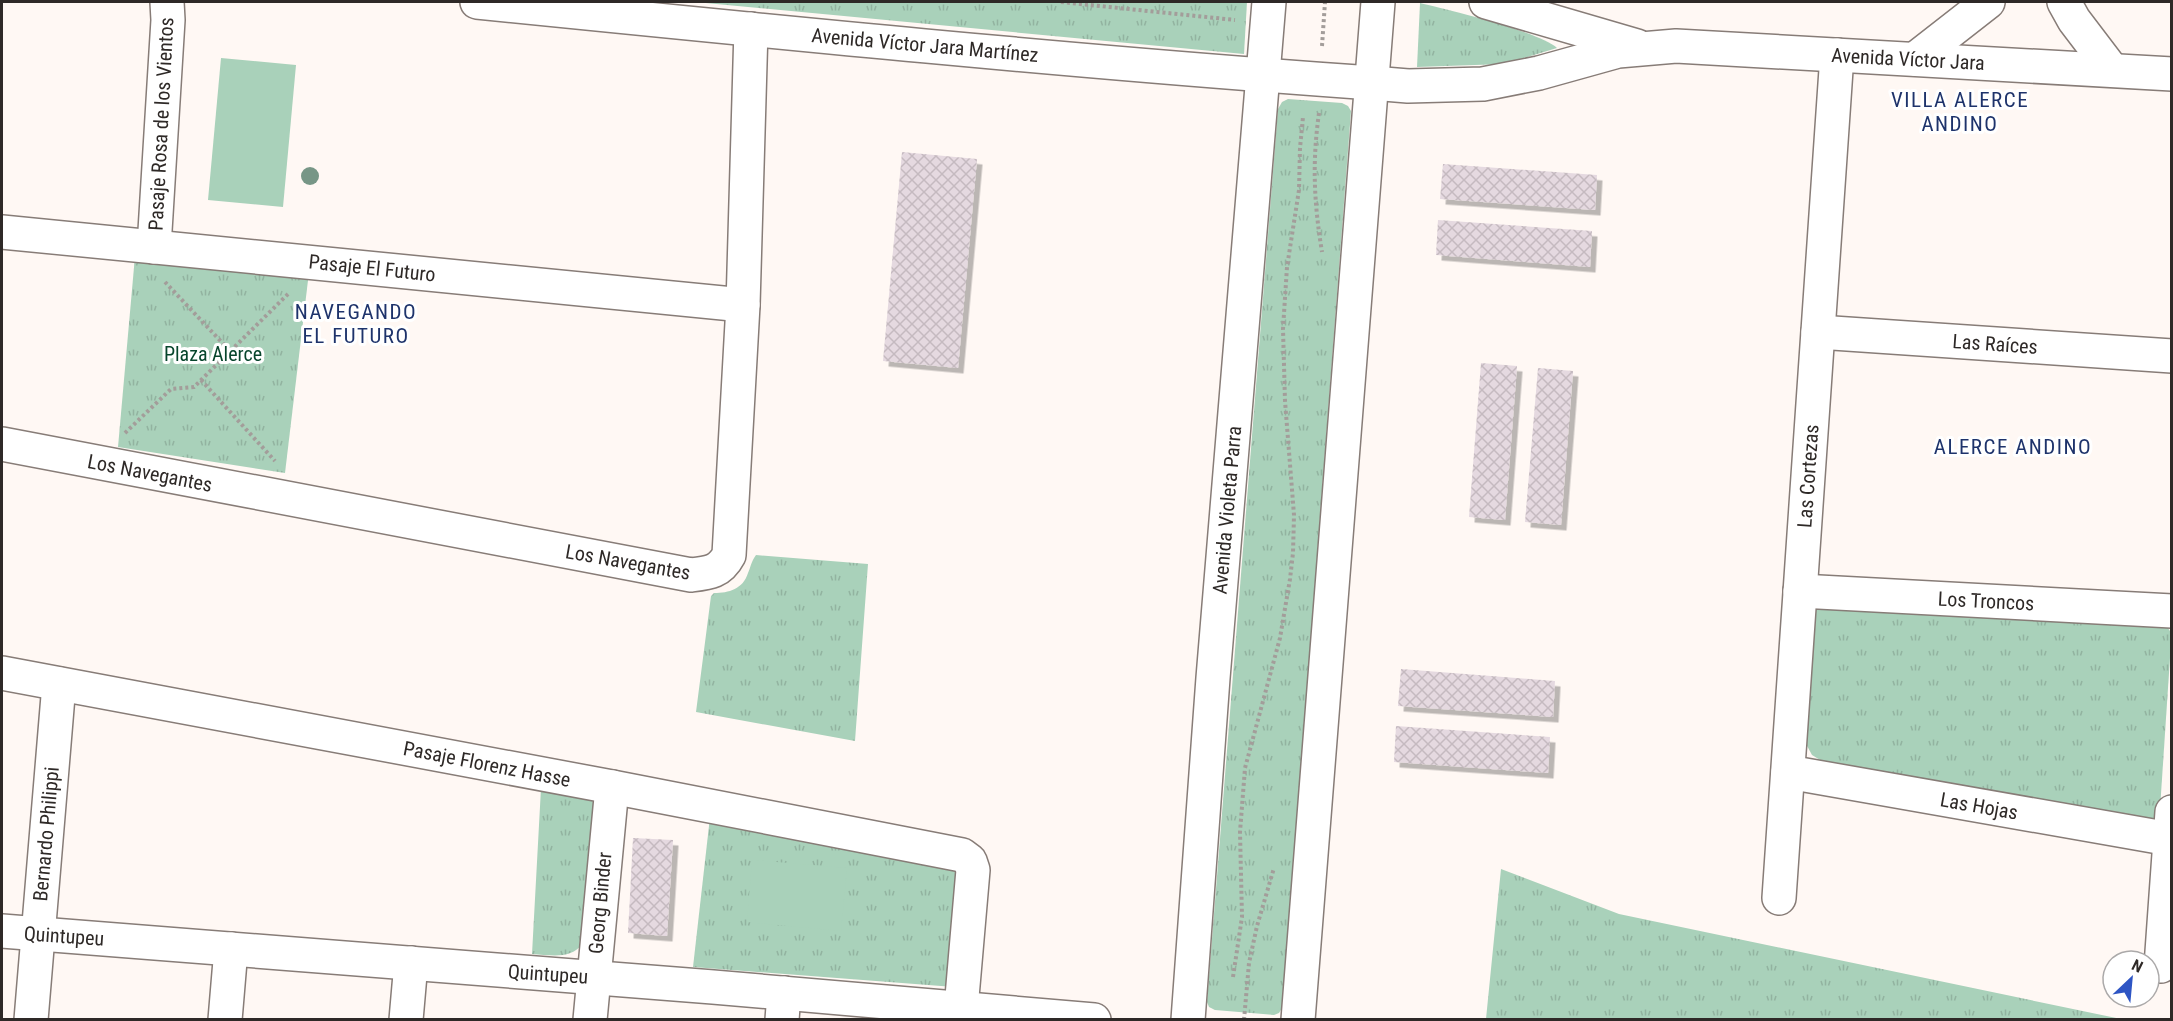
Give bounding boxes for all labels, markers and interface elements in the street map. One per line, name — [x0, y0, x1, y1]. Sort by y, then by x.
street label: Pasaje Rosa de los Vientos — [143, 17, 179, 231]
street label: Avenida Víctor Jara Martínez — [811, 23, 1039, 67]
street label: Avenida Víctor Jara — [1831, 43, 1985, 75]
district label: VILLA ALERCE ANDINO — [1891, 88, 2029, 136]
street label: Pasaje El Futuro — [307, 249, 437, 287]
district label: NAVEGANDO EL FUTURO — [295, 300, 417, 348]
street label: Las Raíces — [1952, 329, 2038, 359]
park label: Plaza Alerce — [164, 342, 262, 366]
street label: Las Cortezas — [1792, 424, 1824, 528]
street label: Avenida Violeta Parra — [1208, 425, 1246, 595]
district label: ALERCE ANDINO — [1934, 435, 2092, 459]
street label: Los Navegantes — [86, 449, 214, 497]
street label: Los Navegantes — [564, 539, 692, 585]
street label: Los Troncos — [1937, 586, 2035, 616]
street label: Pasaje Florenz Hasse — [401, 736, 573, 792]
street label: Bernardo Philippi — [28, 766, 64, 902]
street label: Las Hojas — [1938, 787, 2020, 825]
street label: Georg Binder — [584, 851, 616, 955]
street label: Quintupeu — [23, 921, 105, 951]
north arrow — [2101, 949, 2161, 1009]
text: N — [2129, 955, 2146, 977]
street label: Quintupeu — [507, 959, 589, 989]

